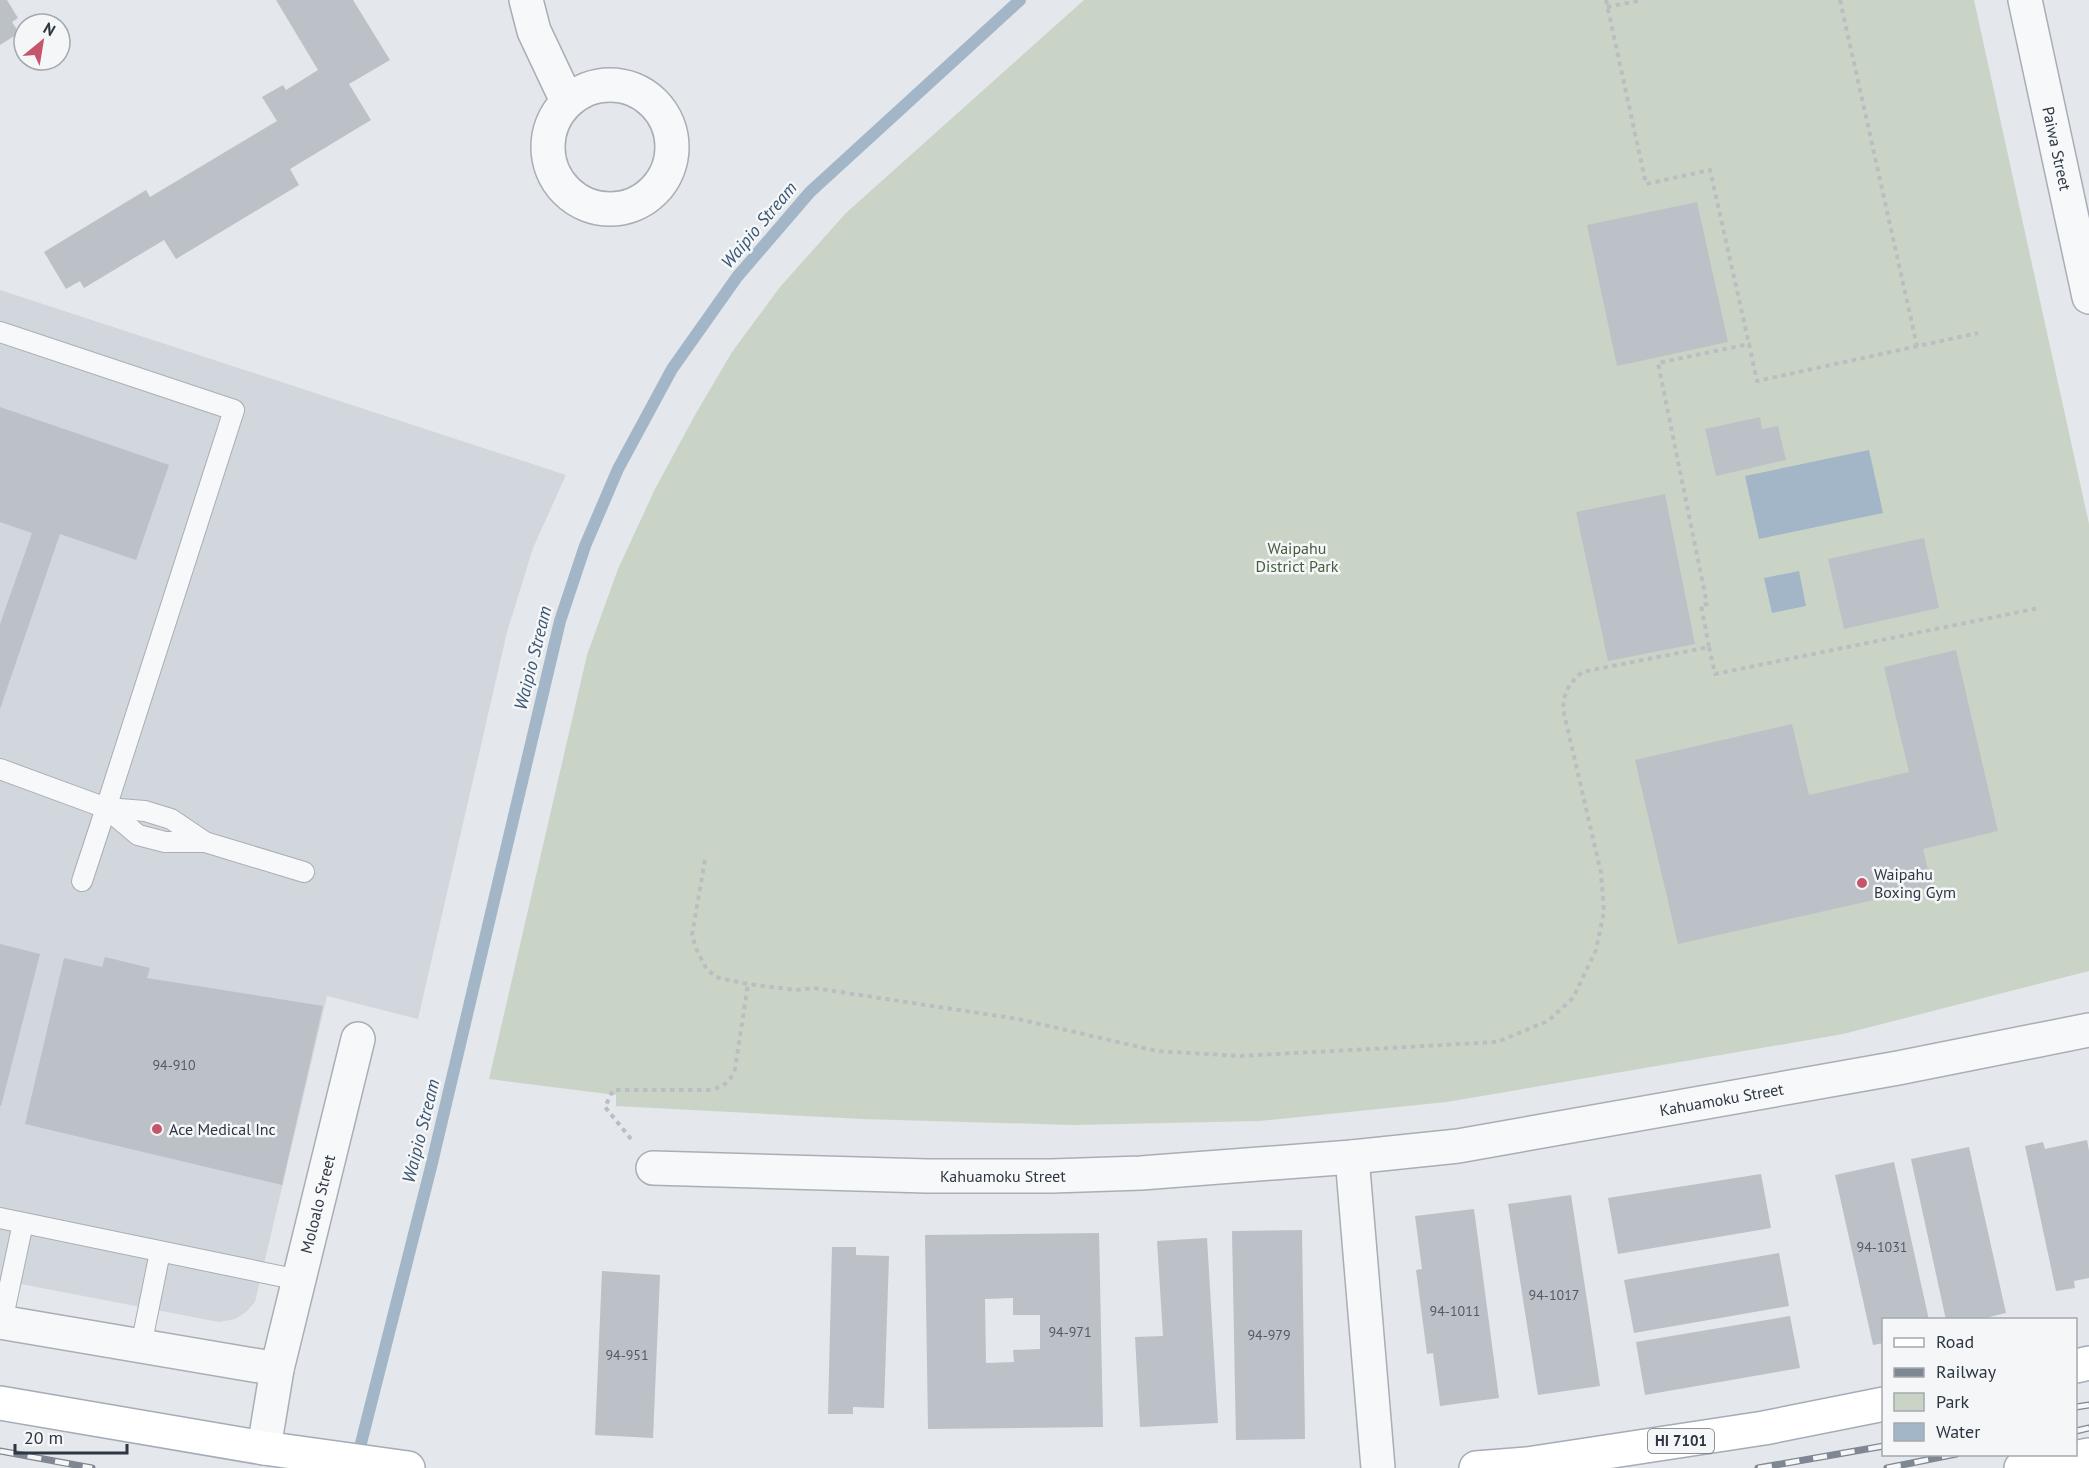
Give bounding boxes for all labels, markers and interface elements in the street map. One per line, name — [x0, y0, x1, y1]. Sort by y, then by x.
north arrow — [12, 12, 72, 72]
text: N — [40, 18, 59, 40]
street label: Paiwa Street — [2038, 105, 2076, 193]
water label: Waipio Stream — [716, 176, 802, 273]
park label: Waipahu District Park — [1256, 538, 1339, 576]
water label: Waipio Stream — [509, 603, 557, 712]
place label: Waipahu Boxing Gym — [1874, 864, 1956, 902]
marker: Waipahu Boxing Gym — [1855, 876, 1869, 890]
house number: 94-910 — [152, 1056, 196, 1074]
water label: Waipio Stream — [397, 1076, 445, 1185]
street label: Kahuamoku Street — [1658, 1078, 1786, 1120]
place label: Ace Medical Inc — [169, 1119, 276, 1139]
marker: Ace Medical Inc — [150, 1122, 164, 1136]
street label: Moloalo Street — [296, 1152, 339, 1255]
street label: Kahuamoku Street — [940, 1166, 1067, 1186]
house number: 94-1031 — [1857, 1238, 1907, 1256]
house number: 94-1017 — [1529, 1286, 1579, 1304]
house number: 94-1011 — [1430, 1302, 1480, 1320]
legend — [1882, 1318, 2077, 1456]
house number: 94-971 — [1048, 1323, 1092, 1341]
house number: 94-979 — [1247, 1326, 1291, 1344]
text: Road — [1936, 1330, 1974, 1353]
house number: 94-951 — [605, 1346, 649, 1364]
text: Railway — [1936, 1360, 1997, 1383]
text: Park — [1936, 1390, 1969, 1413]
scale bar — [15, 1417, 128, 1455]
text: Water — [1936, 1420, 1980, 1443]
text: 20 m — [24, 1426, 63, 1449]
road number: HI 7101 — [1648, 1429, 1714, 1453]

